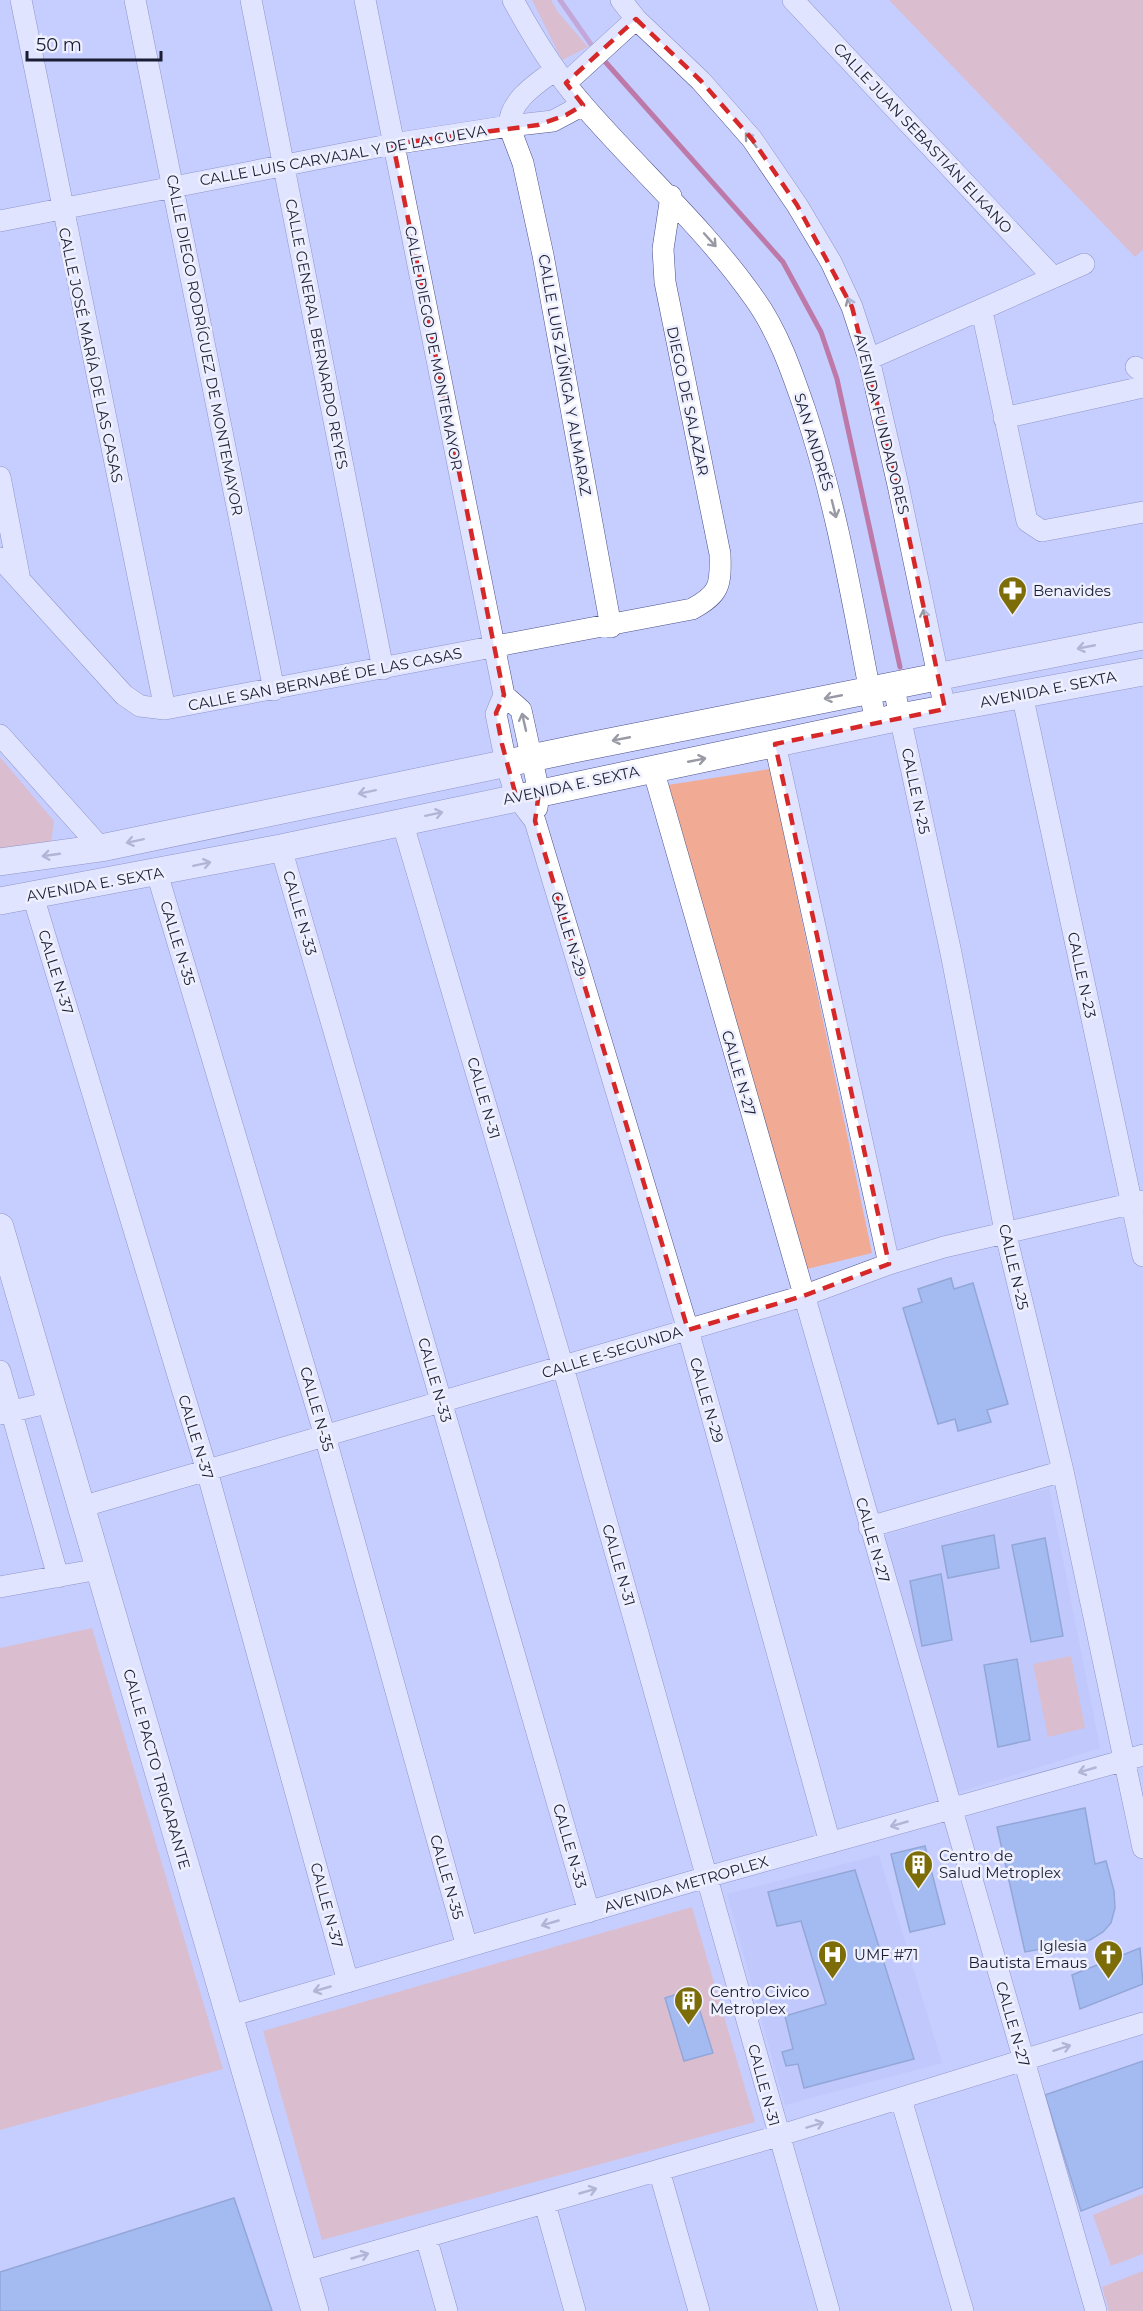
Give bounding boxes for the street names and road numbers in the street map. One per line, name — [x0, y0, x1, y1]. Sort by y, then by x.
street label: CALLE JUAN SEBASTIÁN ELKANO — [829, 39, 1017, 237]
street label: CALLE LUIS CARVAJAL Y DE LA CUEVA — [198, 120, 488, 190]
street label: CALLE DIEGO RODRÍGUEZ DE MONTEMAYOR — [163, 173, 247, 517]
street label: CALLE GENERAL BERNARDO REYES — [281, 197, 353, 471]
street label: CALLE DIEGO DE MONTEMAYOR — [401, 224, 467, 472]
street label: CALLE JOSÉ MARÍA DE LAS CASAS — [55, 226, 127, 484]
street label: CALLE LUIS ZÚÑIGA Y ALMARAZ — [534, 253, 596, 498]
street label: DIEGO DE SALAZAR — [663, 325, 713, 478]
street label: AVENIDA FUNDADORES — [850, 332, 914, 516]
street label: SAN ANDRÉS — [790, 391, 838, 493]
street label: CALLE SAN BERNABÉ DE LAS CASAS — [186, 643, 464, 715]
street label: AVENIDA E. SEXTA — [978, 666, 1118, 712]
street label: CALLE N-25 — [898, 746, 934, 836]
street label: AVENIDA E. SEXTA — [501, 761, 641, 809]
street label: AVENIDA E. SEXTA — [25, 863, 165, 905]
street label: CALLE N-33 — [279, 868, 321, 958]
street label: CALLE N-29 — [547, 889, 591, 979]
street label: CALLE N-35 — [156, 899, 200, 987]
street label: CALLE N-37 — [34, 927, 78, 1017]
street label: CALLE N-23 — [1064, 930, 1100, 1020]
street label: CALLE N-27 — [718, 1028, 760, 1118]
street label: CALLE N-31 — [463, 1055, 505, 1141]
street label: CALLE N-25 — [995, 1222, 1033, 1312]
street label: CALLE E-SEGUNDA — [539, 1322, 685, 1382]
street label: CALLE N-33 — [414, 1335, 456, 1425]
street label: CALLE N-29 — [686, 1355, 728, 1445]
street label: CALLE N-35 — [296, 1364, 338, 1454]
street label: CALLE N-37 — [174, 1392, 218, 1482]
street label: CALLE N-27 — [852, 1495, 894, 1585]
street label: CALLE N-31 — [598, 1522, 640, 1608]
street label: CALLE PACTO TRIGARANTE — [119, 1667, 195, 1871]
street label: CALLE N-33 — [549, 1801, 591, 1891]
street label: CALLE N-35 — [426, 1832, 468, 1922]
street label: AVENIDA METROPLEX — [602, 1851, 770, 1917]
street label: CALLE N-37 — [307, 1860, 348, 1950]
street label: CALLE N-27 — [992, 1979, 1034, 2069]
street label: CALLE N-31 — [744, 2042, 784, 2128]

